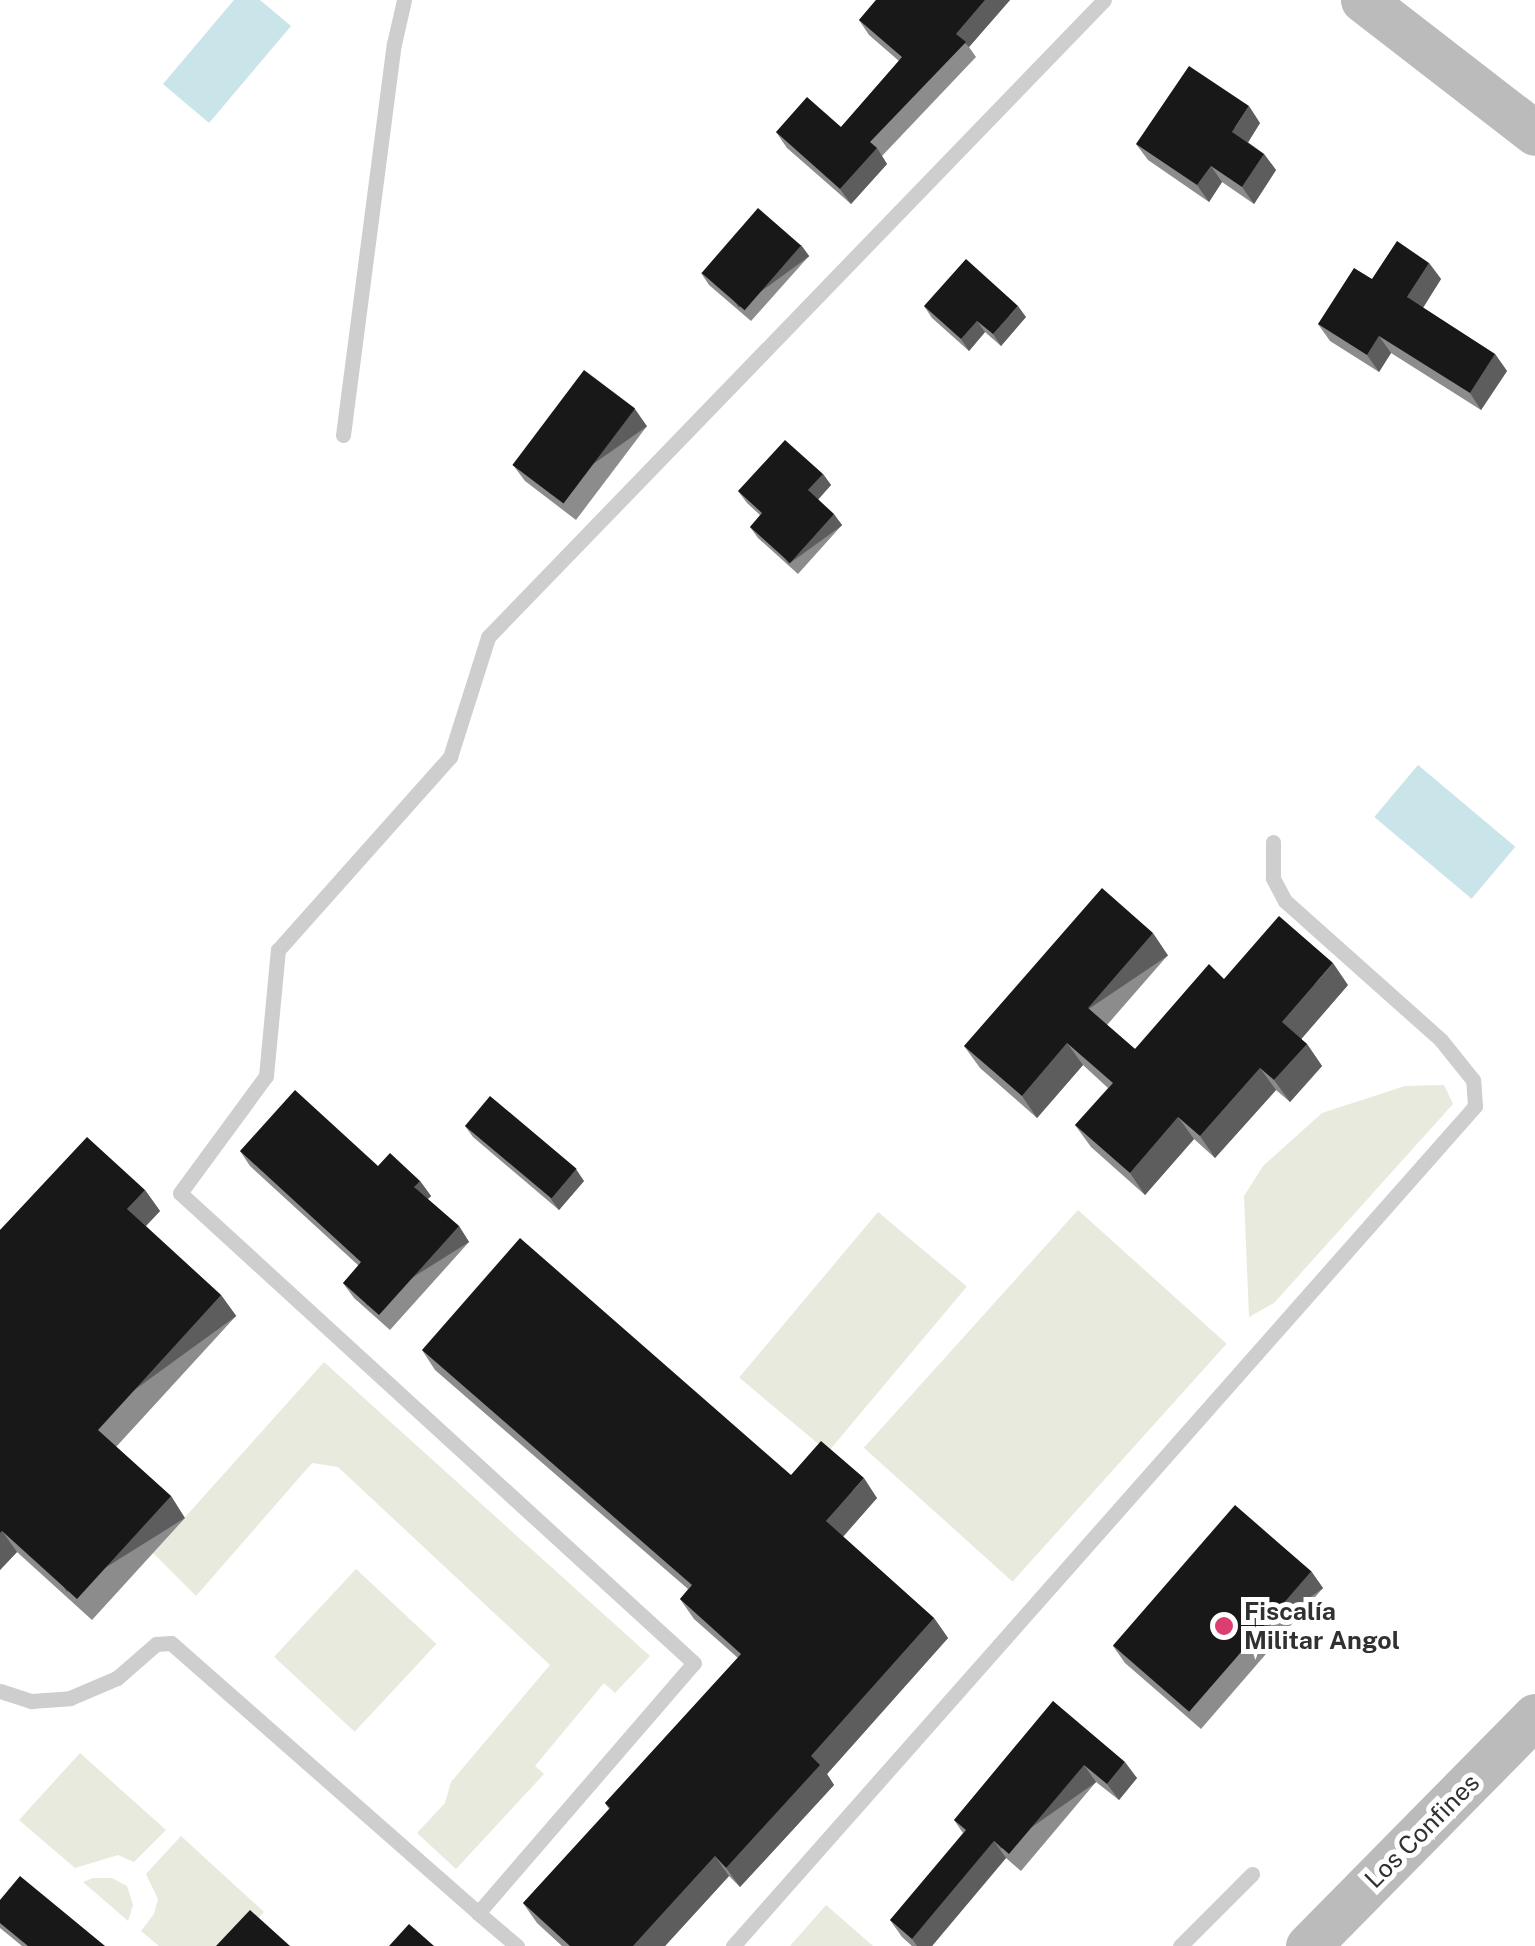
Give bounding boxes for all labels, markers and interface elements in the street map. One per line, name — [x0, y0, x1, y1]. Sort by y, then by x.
place label: Fiscalía Militar Angol — [1244, 1597, 1400, 1656]
marker: Fiscalía Militar Angol — [1213, 1615, 1235, 1637]
street label: Los Confines — [1359, 1768, 1485, 1894]

